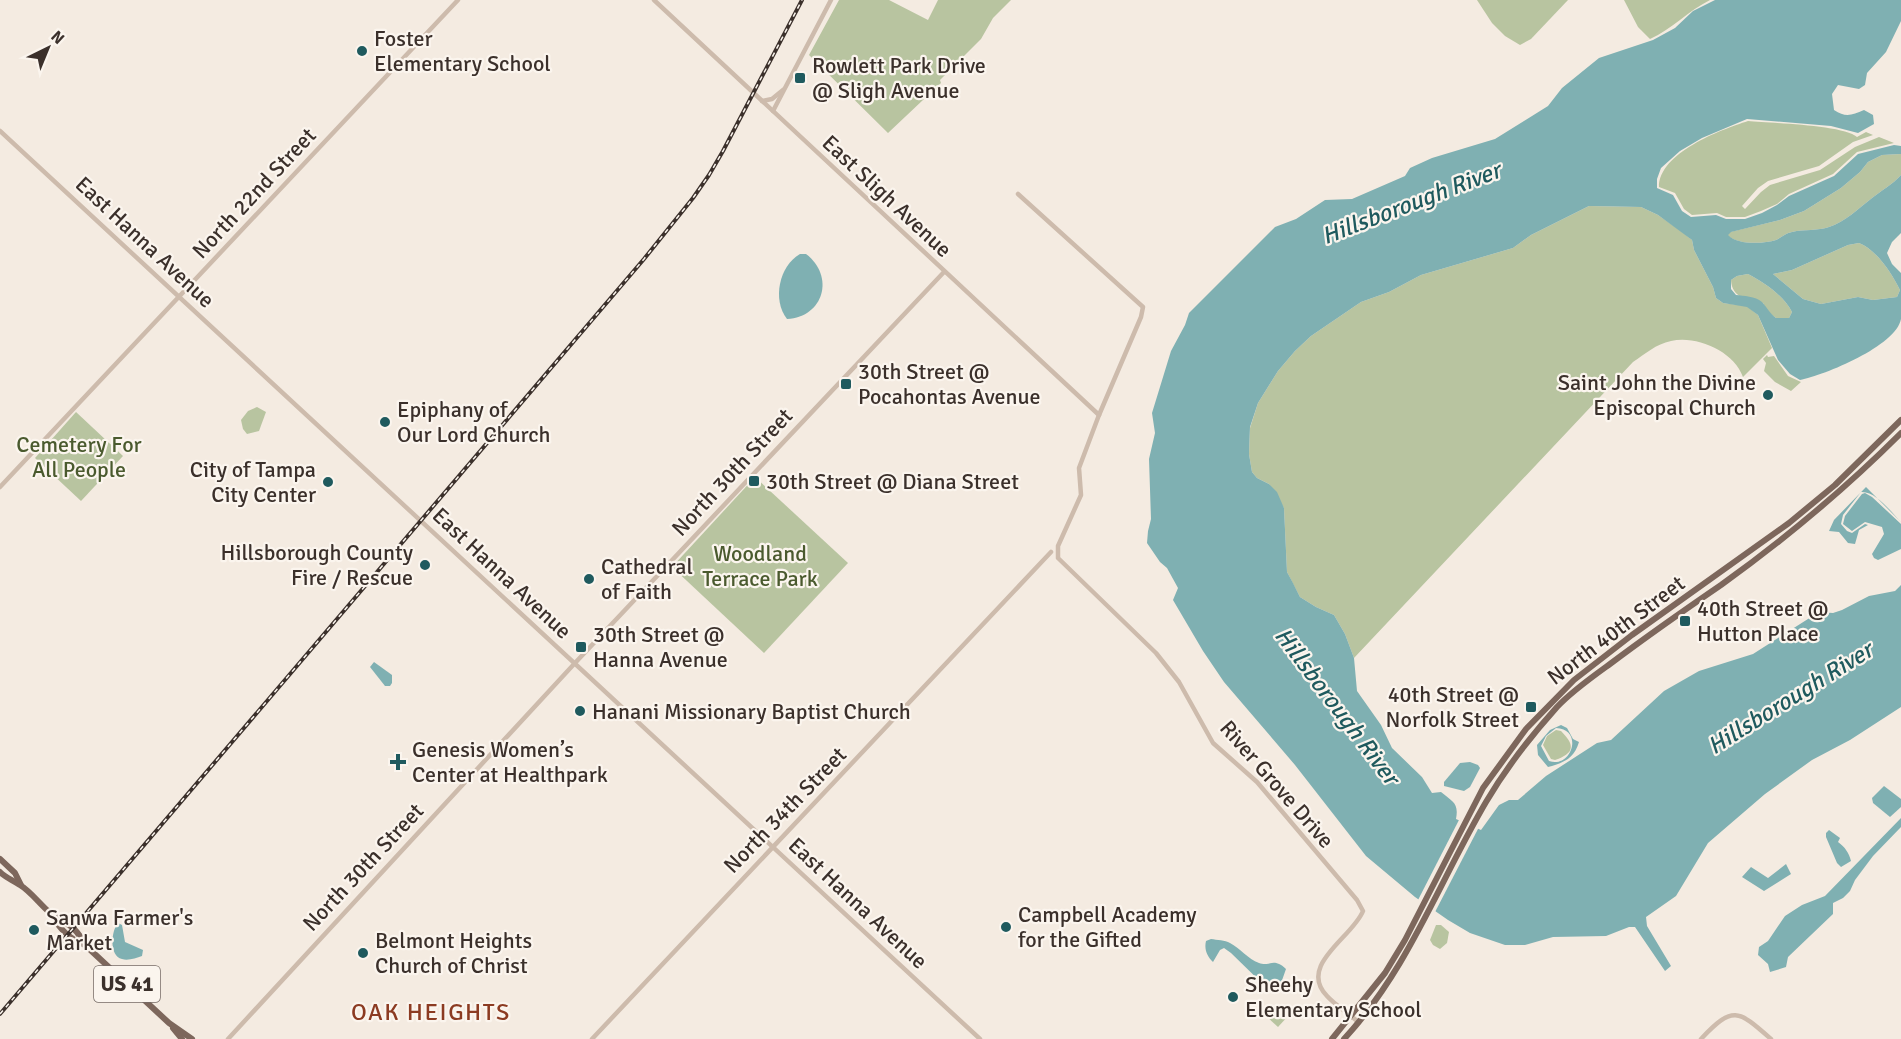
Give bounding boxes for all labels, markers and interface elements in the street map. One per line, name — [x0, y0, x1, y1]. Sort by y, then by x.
north arrow — [18, 18, 78, 78]
place label: Foster Elementary School — [374, 25, 551, 77]
text: N — [47, 27, 68, 49]
marker: Foster Elementary School — [355, 44, 369, 58]
place label: Rowlett Park Drive @ Sligh Avenue — [812, 52, 986, 104]
marker: Rowlett Park Drive @ Sligh Avenue — [793, 71, 807, 85]
street label: North 22nd Street — [186, 122, 322, 264]
street label: East Sligh Avenue — [817, 129, 957, 263]
water label: Hillsborough River — [1317, 154, 1508, 251]
street label: East Hanna Avenue — [70, 171, 220, 313]
place label: 30th Street @ Pocahontas Avenue — [858, 358, 1040, 410]
place label: Saint John the Divine Episcopal Church — [1558, 369, 1756, 421]
marker: 30th Street @ Pocahontas Avenue — [839, 377, 853, 391]
marker: Saint John the Divine Episcopal Church — [1761, 388, 1775, 402]
place label: Epiphany of Our Lord Church — [397, 396, 551, 448]
street label: North 30th Street — [666, 402, 798, 542]
marker: Epiphany of Our Lord Church — [378, 415, 392, 429]
park label: Cemetery For All People — [16, 431, 142, 483]
place label: City of Tampa City Center — [190, 456, 316, 508]
place label: 30th Street @ Diana Street — [766, 468, 1019, 495]
marker: 30th Street @ Diana Street — [747, 474, 761, 488]
marker: City of Tampa City Center — [321, 475, 335, 489]
street label: East Hanna Avenue — [427, 502, 577, 644]
place label: Hillsborough County Fire / Rescue — [221, 539, 414, 591]
park label: Woodland Terrace Park — [702, 540, 818, 592]
place label: Cathedral of Faith — [601, 553, 693, 605]
marker: Hillsborough County Fire / Rescue — [418, 558, 432, 572]
street label: North 40th Street — [1542, 569, 1690, 690]
marker: Cathedral of Faith — [582, 572, 596, 586]
place label: 40th Street @ Hutton Place — [1697, 595, 1828, 647]
marker: 40th Street @ Hutton Place — [1678, 614, 1692, 628]
place label: 30th Street @ Hanna Avenue — [593, 621, 728, 673]
water label: Hillsborough River — [1268, 621, 1408, 793]
water label: Hillsborough River — [1702, 633, 1881, 761]
marker: 30th Street @ Hanna Avenue — [574, 640, 588, 654]
place label: 40th Street @ Norfolk Street — [1386, 681, 1519, 733]
place label: Hanani Missionary Baptist Church — [592, 698, 911, 725]
marker: 40th Street @ Norfolk Street — [1524, 700, 1538, 714]
marker: Hanani Missionary Baptist Church — [573, 704, 587, 718]
street label: River Grove Drive — [1214, 715, 1340, 853]
place label: Genesis Women’s Center at Healthpark — [412, 736, 608, 788]
street label: North 34th Street — [718, 741, 852, 879]
marker: Genesis Women’s Center at Healthpark — [389, 753, 407, 771]
street label: North 30th Street — [297, 797, 429, 937]
street label: East Hanna Avenue — [783, 832, 933, 974]
place label: Campbell Academy for the Gifted — [1018, 901, 1197, 953]
place label: Sanwa Farmer's Market — [46, 904, 194, 956]
marker: Campbell Academy for the Gifted — [999, 920, 1013, 934]
marker: Sanwa Farmer's Market — [27, 923, 41, 937]
place label: Belmont Heights Church of Christ — [375, 927, 532, 979]
marker: Belmont Heights Church of Christ — [356, 946, 370, 960]
road number: US 41 — [94, 966, 160, 1002]
place label: Sheehy Elementary School — [1245, 971, 1422, 1023]
marker: Sheehy Elementary School — [1226, 990, 1240, 1004]
district label: OAK HEIGHTS — [351, 997, 511, 1027]

